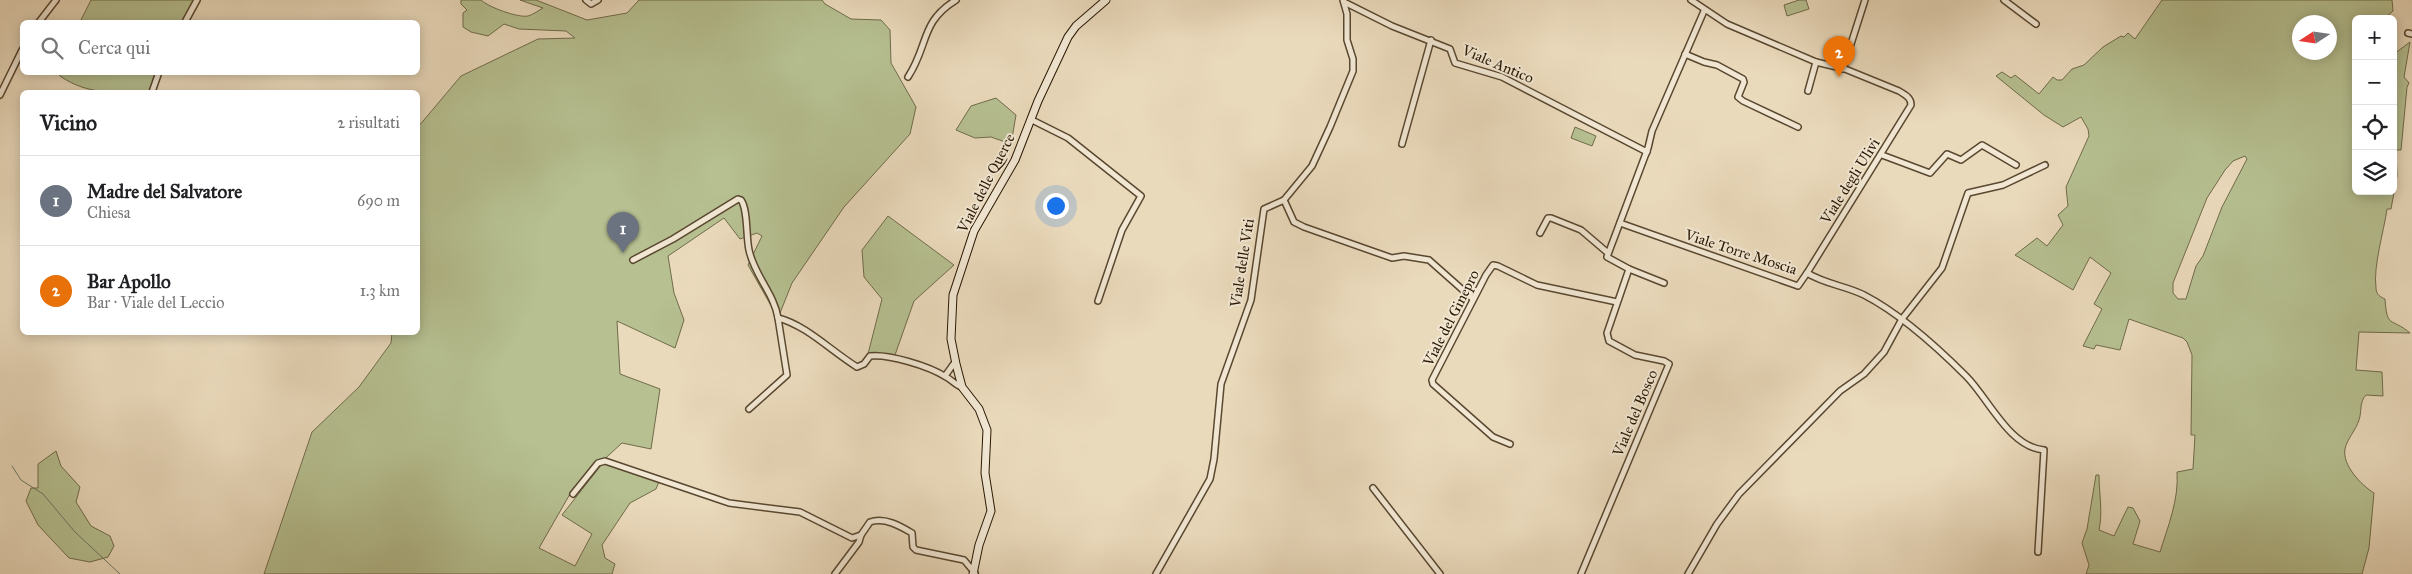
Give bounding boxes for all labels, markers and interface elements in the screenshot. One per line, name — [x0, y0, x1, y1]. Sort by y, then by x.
north arrow — [2292, 15, 2337, 60]
map controls — [2352, 15, 2397, 195]
button: + — [2352, 15, 2397, 60]
search box — [20, 20, 420, 75]
icon: search — [38, 34, 66, 62]
text: Cerca qui — [78, 36, 150, 59]
pin: 2 — [1823, 36, 1855, 77]
street label: Viale Antico — [1459, 40, 1537, 87]
button: − — [2352, 60, 2397, 105]
button: locate — [2352, 105, 2397, 150]
text: Vicino — [40, 110, 97, 136]
text: 2 risultati — [337, 113, 400, 132]
street label: Viale delle Querce — [953, 131, 1019, 236]
street label: Viale degli Ulivi — [1816, 135, 1884, 228]
button: layers — [2352, 150, 2397, 195]
text: Madre del Salvatore — [87, 180, 242, 203]
text: 1 — [53, 191, 59, 210]
text: 690 m — [357, 191, 400, 210]
your location — [1043, 193, 1069, 219]
text: Chiesa — [87, 203, 130, 222]
pin: 1 — [607, 212, 639, 253]
street label: Viale delle Viti — [1226, 217, 1258, 310]
street label: Viale Torre Moscia — [1682, 225, 1800, 279]
street label: Viale del Ginepro — [1419, 267, 1483, 370]
text: Bar Apollo — [87, 270, 171, 293]
text: 2 — [52, 281, 60, 300]
text: 1.3 km — [360, 281, 400, 300]
text: Bar · Viale del Leccio — [87, 293, 224, 312]
street label: Viale del Bosco — [1608, 367, 1661, 460]

